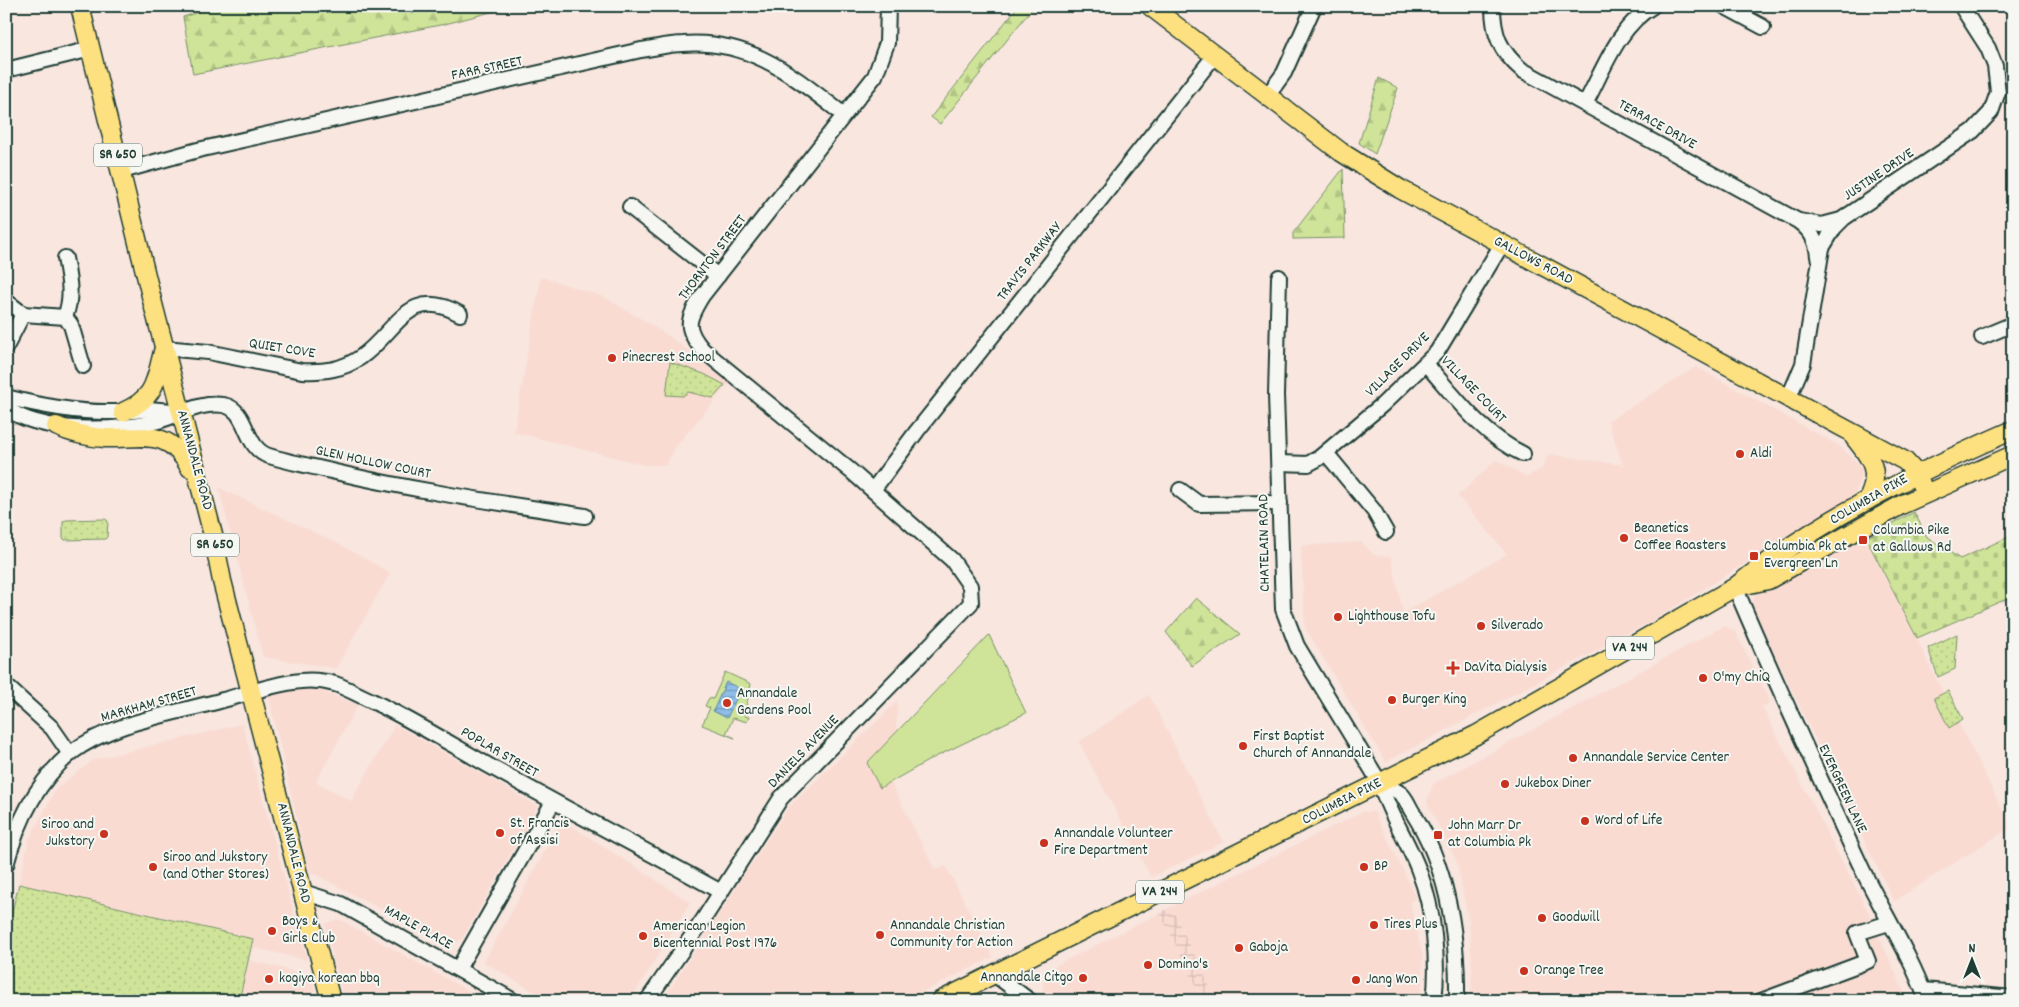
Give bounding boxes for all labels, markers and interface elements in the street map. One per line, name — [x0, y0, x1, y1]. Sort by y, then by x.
street label: FARR STREET — [449, 51, 525, 87]
street label: TERRACE DRIVE — [1614, 94, 1701, 156]
street label: JUSTINE DRIVE — [1839, 143, 1919, 207]
road number: SR 650 — [94, 144, 142, 166]
street label: THORNTON STREET — [674, 211, 752, 305]
street label: TRAVIS PARKWAY — [992, 217, 1068, 306]
street label: GALLOWS ROAD — [1489, 231, 1577, 291]
street label: VILLAGE DRIVE — [1361, 327, 1436, 402]
street label: QUIET COVE — [247, 333, 317, 365]
place label: Pinecrest School — [622, 347, 715, 369]
street label: VILLAGE COURT — [1435, 351, 1511, 429]
marker: Pinecrest School — [606, 352, 618, 364]
street label: ANNANDALE ROAD — [170, 408, 218, 513]
street label: GLEN HOLLOW COURT — [313, 440, 433, 486]
place label: Aldi — [1750, 443, 1772, 465]
marker: Aldi — [1734, 448, 1746, 460]
street label: COLUMBIA PIKE — [1826, 469, 1912, 531]
street label: CHATELAIN ROAD — [1253, 494, 1277, 592]
place label: Beanetics Coffee Roasters — [1634, 518, 1726, 557]
place label: Columbia Pike at Gallows Rd — [1873, 520, 1951, 559]
marker: Beanetics Coffee Roasters — [1618, 532, 1630, 544]
road number: SR 650 — [191, 534, 239, 556]
marker: Columbia Pike at Gallows Rd — [1857, 534, 1869, 546]
place label: Columbia Pk at Evergreen Ln — [1764, 536, 1848, 575]
marker: Columbia Pk at Evergreen Ln — [1748, 550, 1760, 562]
place label: Lighthouse Tofu — [1348, 606, 1435, 628]
marker: Lighthouse Tofu — [1332, 611, 1344, 623]
place label: Silverado — [1491, 615, 1543, 637]
marker: Silverado — [1475, 620, 1487, 632]
road number: VA 244 — [1606, 636, 1654, 660]
place label: DaVita Dialysis — [1464, 657, 1547, 679]
marker: DaVita Dialysis — [1446, 661, 1460, 675]
place label: O'my ChiQ — [1713, 667, 1770, 689]
marker: O'my ChiQ — [1697, 672, 1709, 684]
street label: MARKHAM STREET — [98, 681, 200, 729]
place label: Annandale Gardens Pool — [737, 683, 812, 722]
place label: Burger King — [1402, 689, 1467, 711]
marker: Burger King — [1386, 694, 1398, 706]
marker: Annandale Gardens Pool — [721, 697, 733, 709]
street label: DANIELS AVENUE — [763, 710, 845, 794]
street label: POPLAR STREET — [456, 722, 542, 784]
place label: First Baptist Church of Annandale — [1253, 726, 1372, 765]
marker: First Baptist Church of Annandale — [1237, 740, 1249, 752]
street label: EVERGREEN LANE — [1812, 741, 1872, 837]
place label: Annandale Service Center — [1583, 747, 1730, 769]
marker: Annandale Service Center — [1567, 752, 1579, 764]
street label: COLUMBIA PIKE — [1298, 772, 1386, 831]
place label: Jukebox Diner — [1515, 773, 1592, 795]
marker: Jukebox Diner — [1499, 778, 1511, 790]
street label: ANNANDALE ROAD — [270, 800, 316, 906]
place label: Word of Life — [1595, 810, 1663, 832]
place label: St. Francis of Assisi — [510, 813, 569, 852]
place label: Siroo and Jukstory — [41, 814, 95, 853]
place label: John Marr Dr at Columbia Pk — [1448, 815, 1531, 854]
marker: Word of Life — [1579, 815, 1591, 827]
place label: Annandale Volunteer Fire Department — [1054, 823, 1173, 862]
marker: St. Francis of Assisi — [494, 827, 506, 839]
marker: Siroo and Jukstory — [98, 828, 110, 840]
marker: John Marr Dr at Columbia Pk — [1432, 829, 1444, 841]
marker: Annandale Volunteer Fire Department — [1038, 837, 1050, 849]
place label: Siroo and Jukstory (and Other Stores) — [163, 847, 269, 886]
place label: BP — [1374, 856, 1388, 878]
marker: Siroo and Jukstory (and Other Stores) — [147, 861, 159, 873]
marker: BP — [1358, 861, 1370, 873]
road number: VA 244 — [1136, 880, 1184, 904]
street label: MAPLE PLACE — [380, 900, 457, 956]
place label: Goodwill — [1552, 907, 1600, 929]
place label: Boys & Girls Club — [282, 911, 335, 950]
marker: Goodwill — [1536, 912, 1548, 924]
place label: Tires Plus — [1384, 914, 1438, 936]
place label: Annandale Christian Community for Action — [890, 915, 1013, 954]
place label: American Legion Bicentennial Post 1976 — [653, 916, 777, 955]
marker: Tires Plus — [1368, 919, 1380, 931]
marker: Boys & Girls Club — [266, 925, 278, 937]
marker: Annandale Christian Community for Action — [874, 929, 886, 941]
marker: American Legion Bicentennial Post 1976 — [637, 930, 649, 942]
north arrow — [1946, 934, 1996, 984]
place label: Gaboja — [1249, 937, 1289, 959]
text: N — [1969, 939, 1976, 959]
marker: Gaboja — [1233, 942, 1245, 954]
place label: Domino's — [1158, 954, 1208, 976]
marker: Domino's — [1142, 959, 1154, 971]
place label: Orange Tree — [1534, 960, 1604, 982]
marker: Orange Tree — [1518, 965, 1530, 977]
place label: Annandale Citgo — [980, 967, 1073, 989]
place label: kogiya korean bbq — [279, 968, 380, 990]
place label: Jang Won — [1366, 969, 1418, 991]
marker: Annandale Citgo — [1077, 972, 1089, 984]
marker: kogiya korean bbq — [263, 973, 275, 985]
marker: Jang Won — [1350, 974, 1362, 986]

